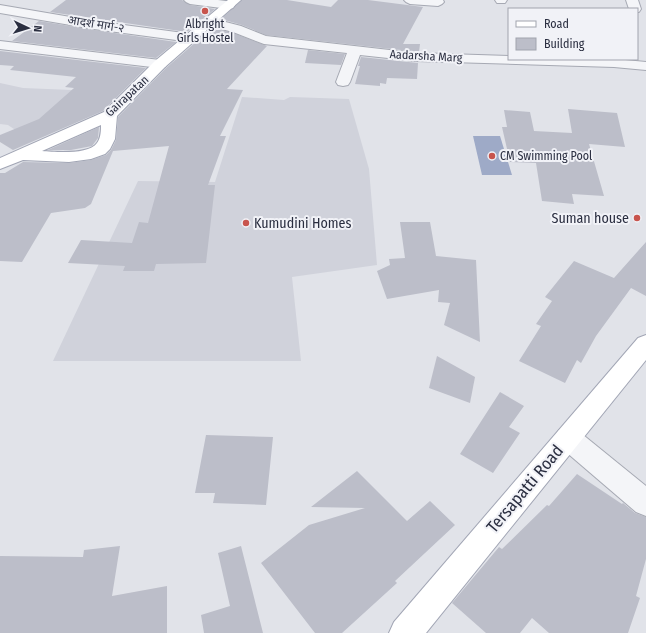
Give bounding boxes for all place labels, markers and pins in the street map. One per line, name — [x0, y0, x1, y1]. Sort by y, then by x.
marker: Albright Girls Hostel — [200, 6, 210, 16]
place label: Albright Girls Hostel — [177, 17, 233, 45]
place label: CM Swimming Pool — [500, 149, 592, 163]
marker: CM Swimming Pool — [487, 151, 497, 161]
place label: Suman house — [551, 210, 629, 227]
marker: Suman house — [632, 213, 642, 223]
place label: Kumudini Homes — [254, 215, 351, 232]
marker: Kumudini Homes — [241, 218, 251, 228]

